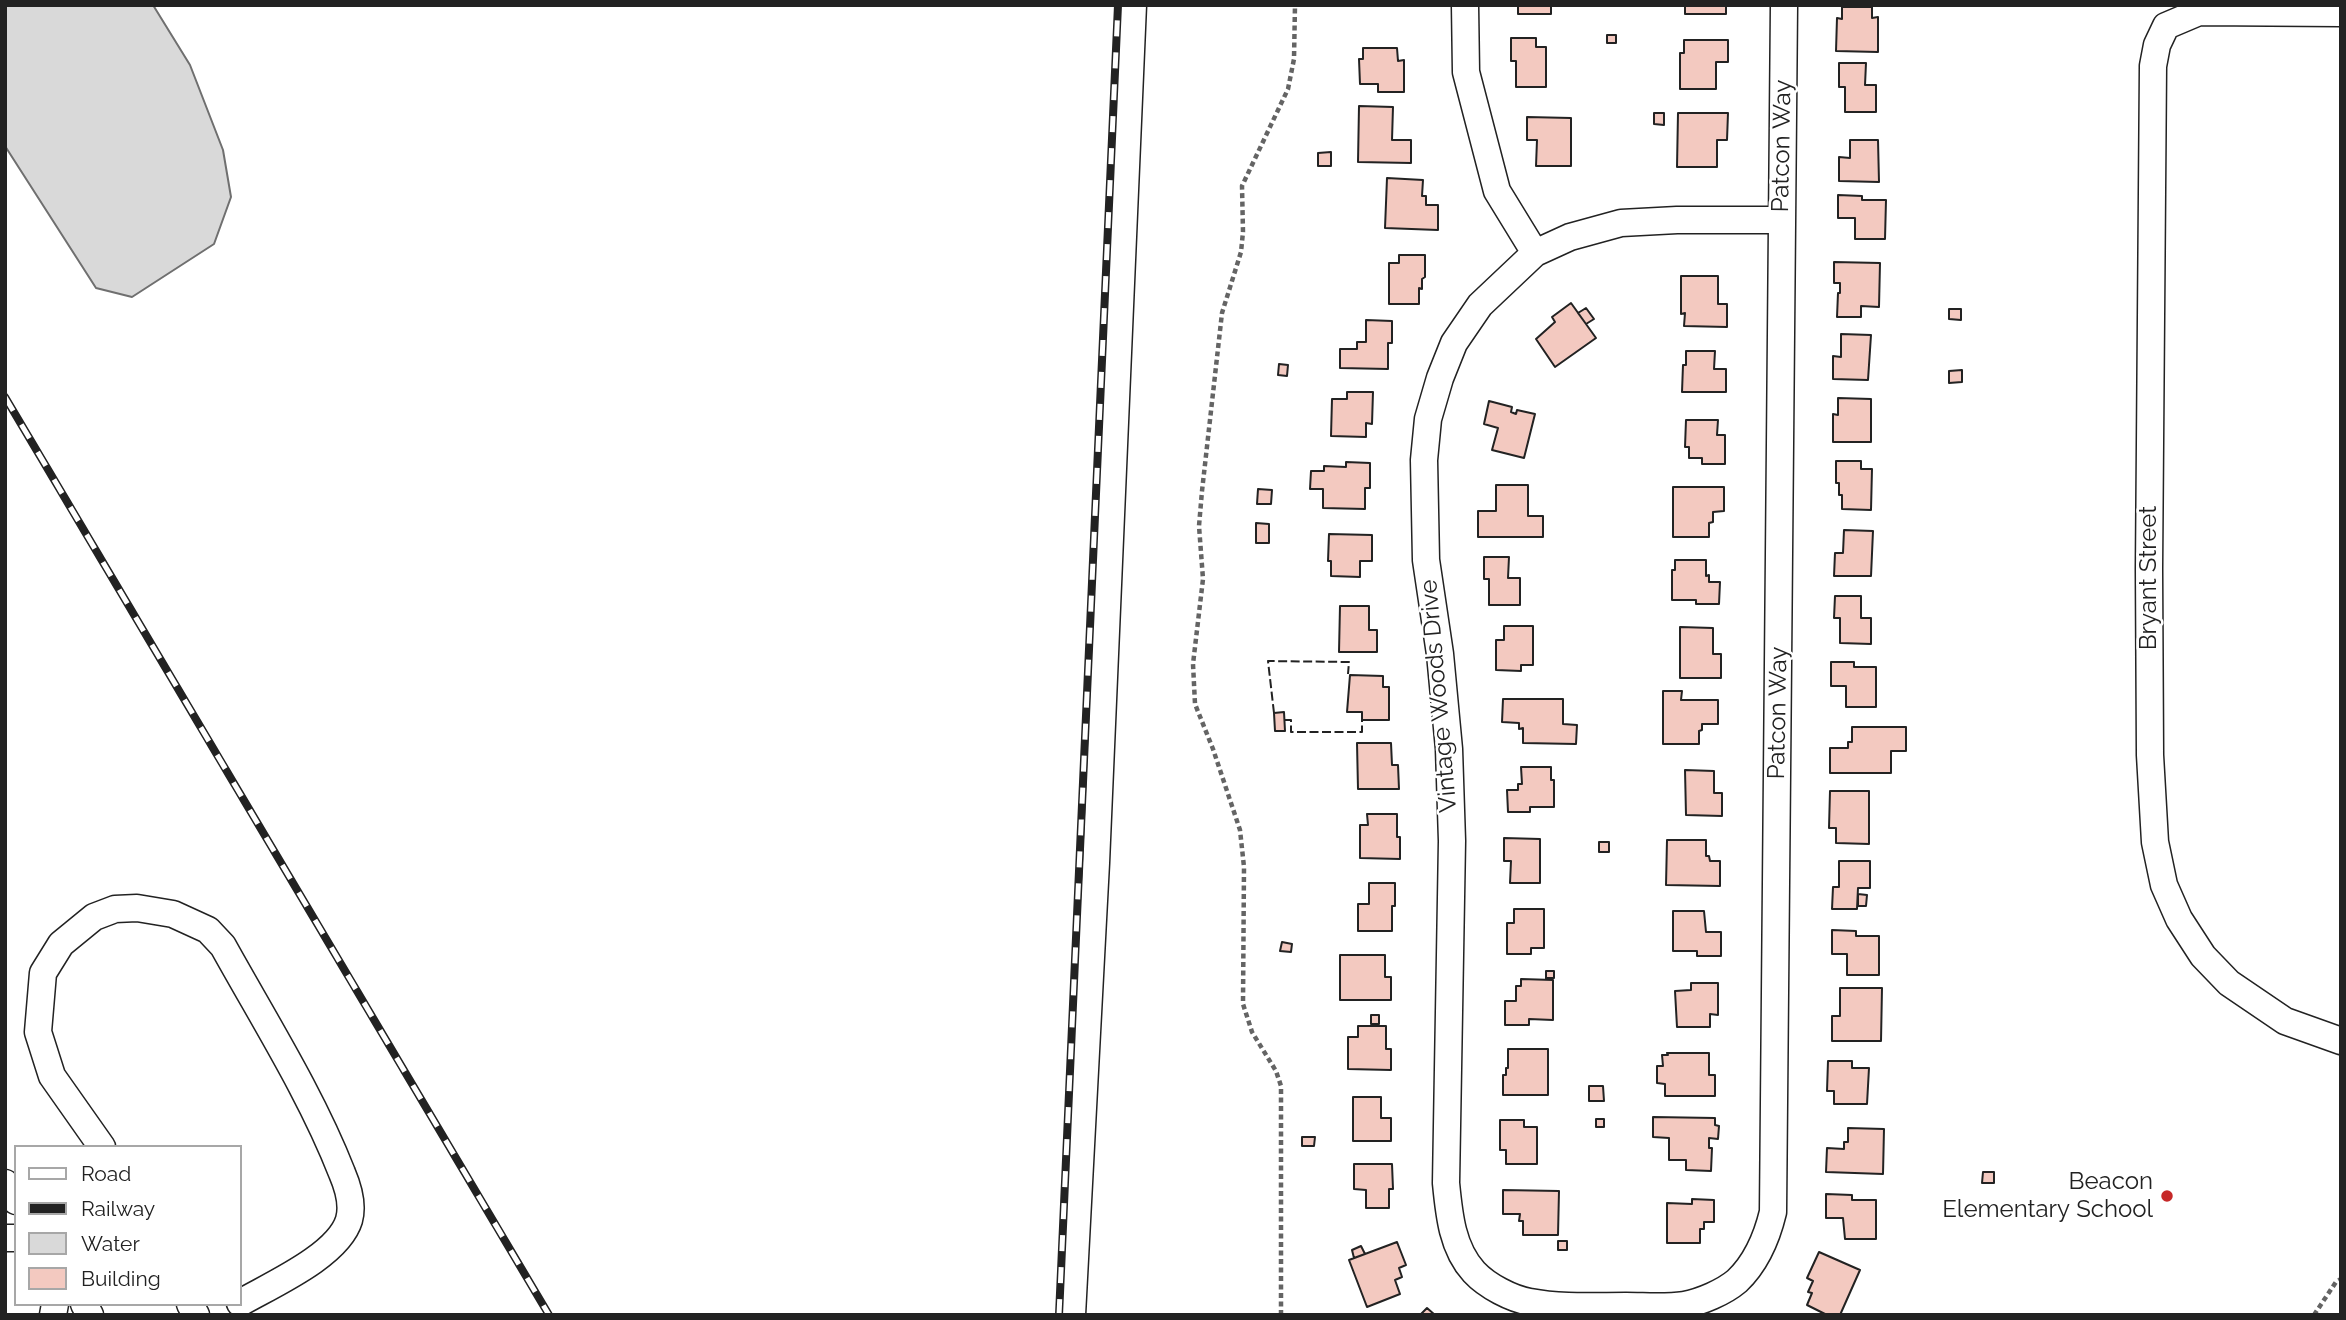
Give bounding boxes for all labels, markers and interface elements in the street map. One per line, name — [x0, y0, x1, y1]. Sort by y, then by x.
street label: Patcon Way — [1766, 79, 1798, 213]
street label: Bryant Street — [2135, 506, 2163, 650]
street label: Vintage Woods Drive — [1414, 578, 1464, 814]
street label: Patcon Way — [1762, 646, 1794, 780]
legend — [14, 1145, 242, 1306]
text: Road — [81, 1161, 131, 1186]
place label: Beacon Elementary School — [1942, 1168, 2153, 1224]
marker: Beacon Elementary School — [2159, 1188, 2175, 1204]
text: Railway — [81, 1196, 155, 1221]
text: Water — [81, 1231, 140, 1256]
text: Building — [81, 1266, 161, 1291]

